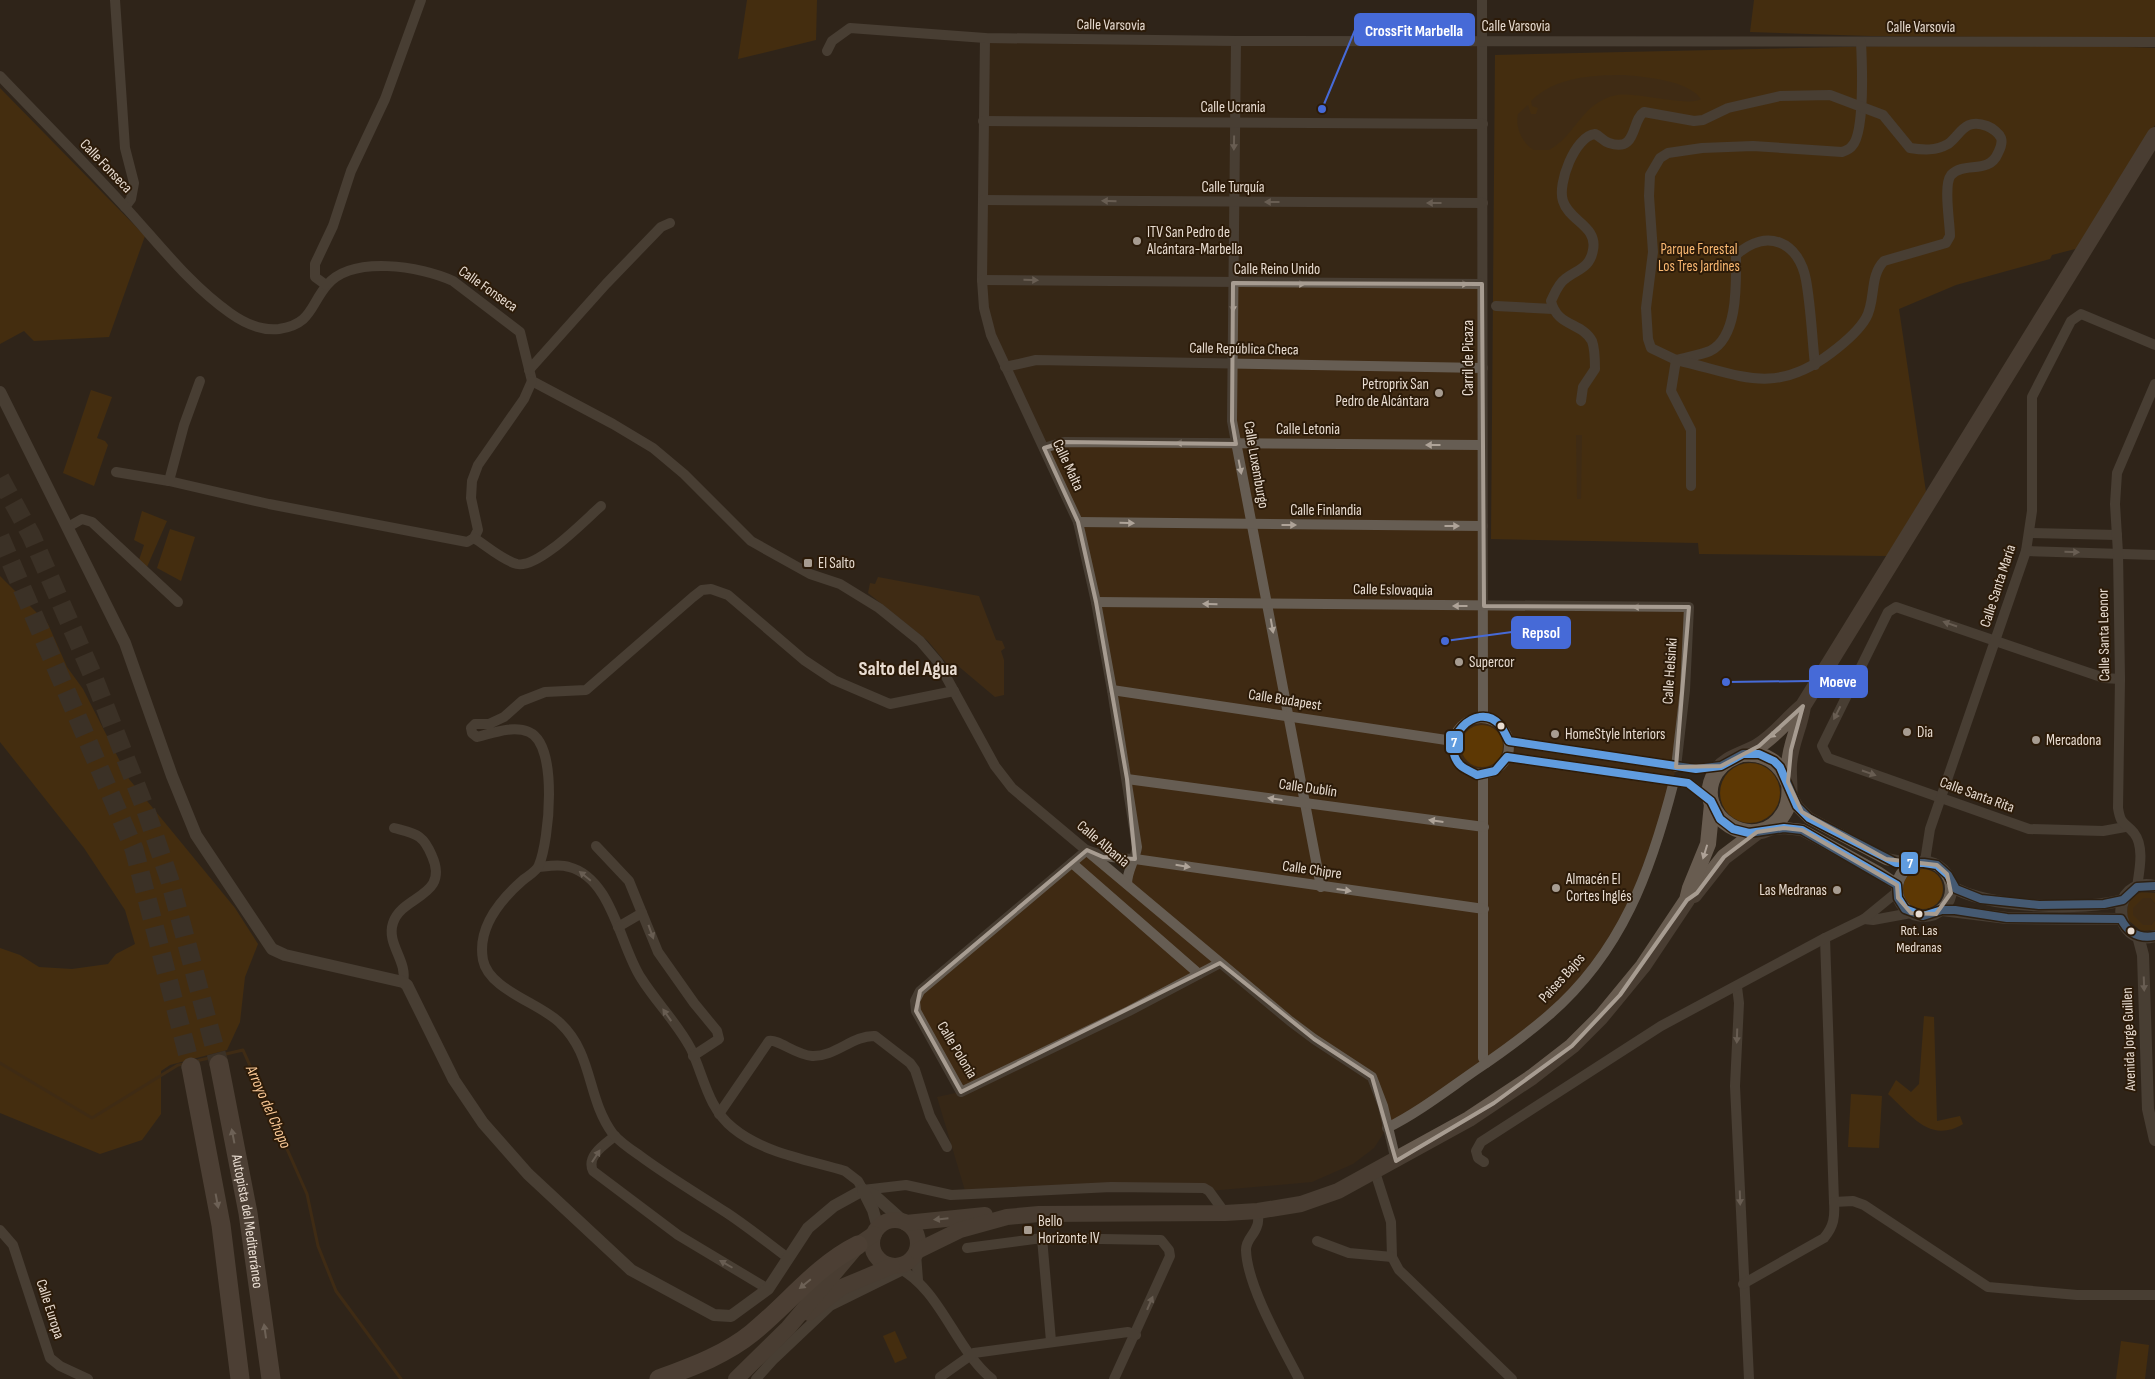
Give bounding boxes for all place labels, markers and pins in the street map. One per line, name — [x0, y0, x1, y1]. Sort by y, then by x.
callout: CrossFit Marbella — [1355, 14, 1474, 45]
place label: ITV San Pedro de Alcántara-Marbella — [1146, 223, 1243, 259]
marker: ITV San Pedro de Alcántara-Marbella — [1131, 235, 1143, 247]
place label: Petroprix San Pedro de Alcántara — [1335, 375, 1429, 411]
marker: Petroprix San Pedro de Alcántara — [1433, 387, 1445, 399]
place label: El Salto — [818, 554, 855, 573]
marker: El Salto — [802, 557, 814, 569]
callout: Repsol — [1512, 617, 1570, 648]
place label: Supercor — [1469, 653, 1515, 672]
marker: Supercor — [1453, 656, 1465, 668]
callout: Moeve — [1810, 666, 1867, 697]
unlabelled marker — [1496, 721, 1506, 731]
place label: Dia — [1917, 723, 1933, 742]
place label: HomeStyle Interiors — [1565, 725, 1665, 744]
marker: Dia — [1901, 726, 1913, 738]
marker: HomeStyle Interiors — [1549, 728, 1561, 740]
place label: Mercadona — [2046, 731, 2101, 750]
marker: Mercadona — [2030, 734, 2042, 746]
place label: Almacén El Cortes Inglés — [1565, 870, 1632, 906]
place label: Las Medranas — [1759, 881, 1827, 900]
marker: Almacén El Cortes Inglés — [1550, 882, 1562, 894]
marker: Las Medranas — [1831, 884, 1843, 896]
marker: Rot. Las Medranas — [1914, 909, 1924, 919]
place label: Rot. Las Medranas — [1896, 922, 1942, 956]
unlabelled marker — [2126, 926, 2136, 936]
place label: Bello Horizonte IV — [1038, 1212, 1100, 1248]
marker: Bello Horizonte IV — [1022, 1224, 1034, 1236]

